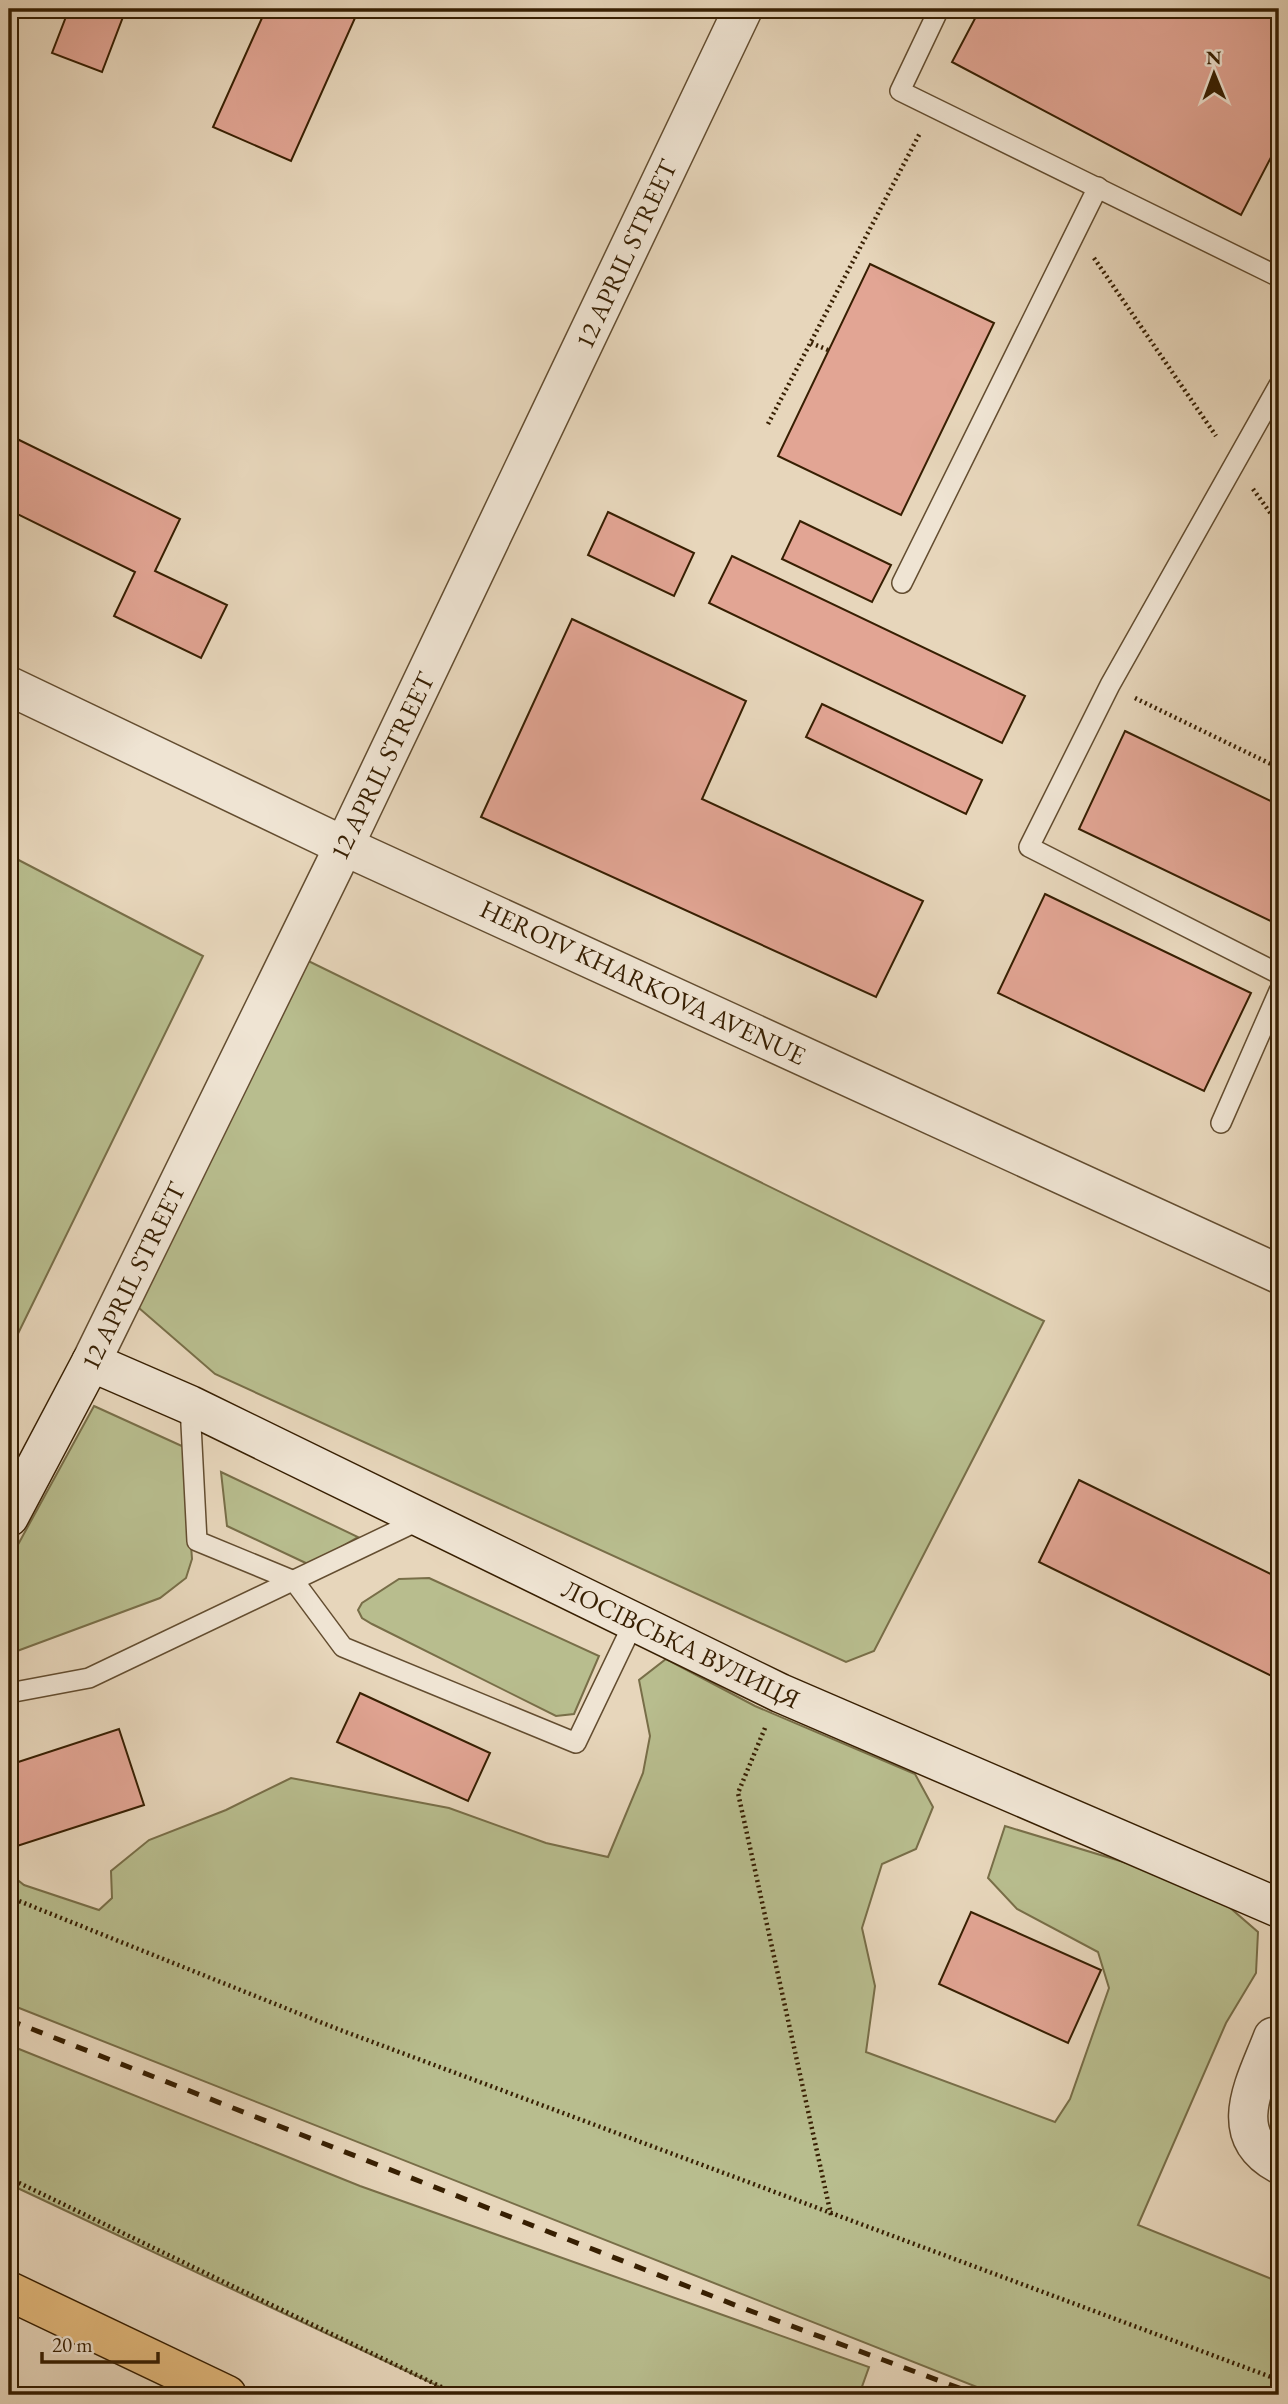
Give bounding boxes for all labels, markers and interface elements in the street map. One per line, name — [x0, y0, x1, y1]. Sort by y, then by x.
north arrow — [1180, 38, 1250, 108]
text: N — [1206, 45, 1222, 70]
street label: 12 APRIL STREET — [567, 153, 685, 354]
street label: 12 APRIL STREET — [322, 666, 442, 866]
street label: HEROIV KHARKOVA AVENUE — [475, 891, 812, 1073]
street label: 12 APRIL STREET — [73, 1176, 193, 1376]
street label: ЛОСІВСЬКА ВУЛИЦЯ — [556, 1572, 806, 1716]
scale bar — [42, 2320, 158, 2364]
text: 20 m — [52, 2331, 93, 2358]

